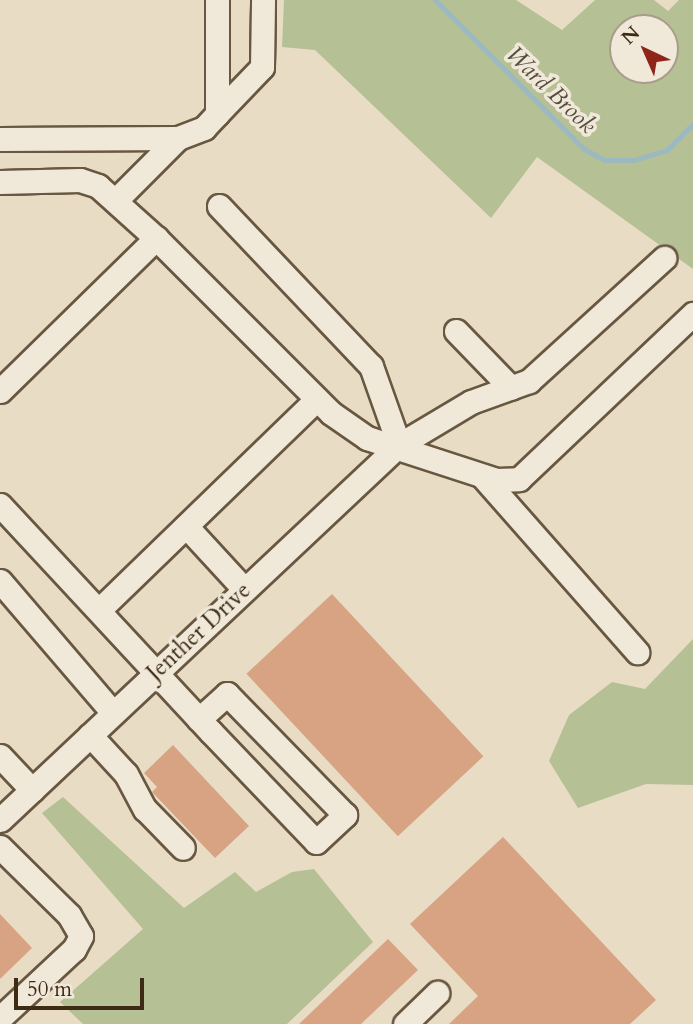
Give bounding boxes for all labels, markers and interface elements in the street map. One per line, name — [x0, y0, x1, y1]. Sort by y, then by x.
north arrow — [609, 14, 679, 84]
text: N — [616, 20, 646, 50]
water label: Ward Brook — [500, 40, 602, 140]
street label: Jenther Drive — [141, 577, 257, 687]
scale bar — [18, 964, 147, 1008]
text: 50 m — [27, 975, 72, 1004]

